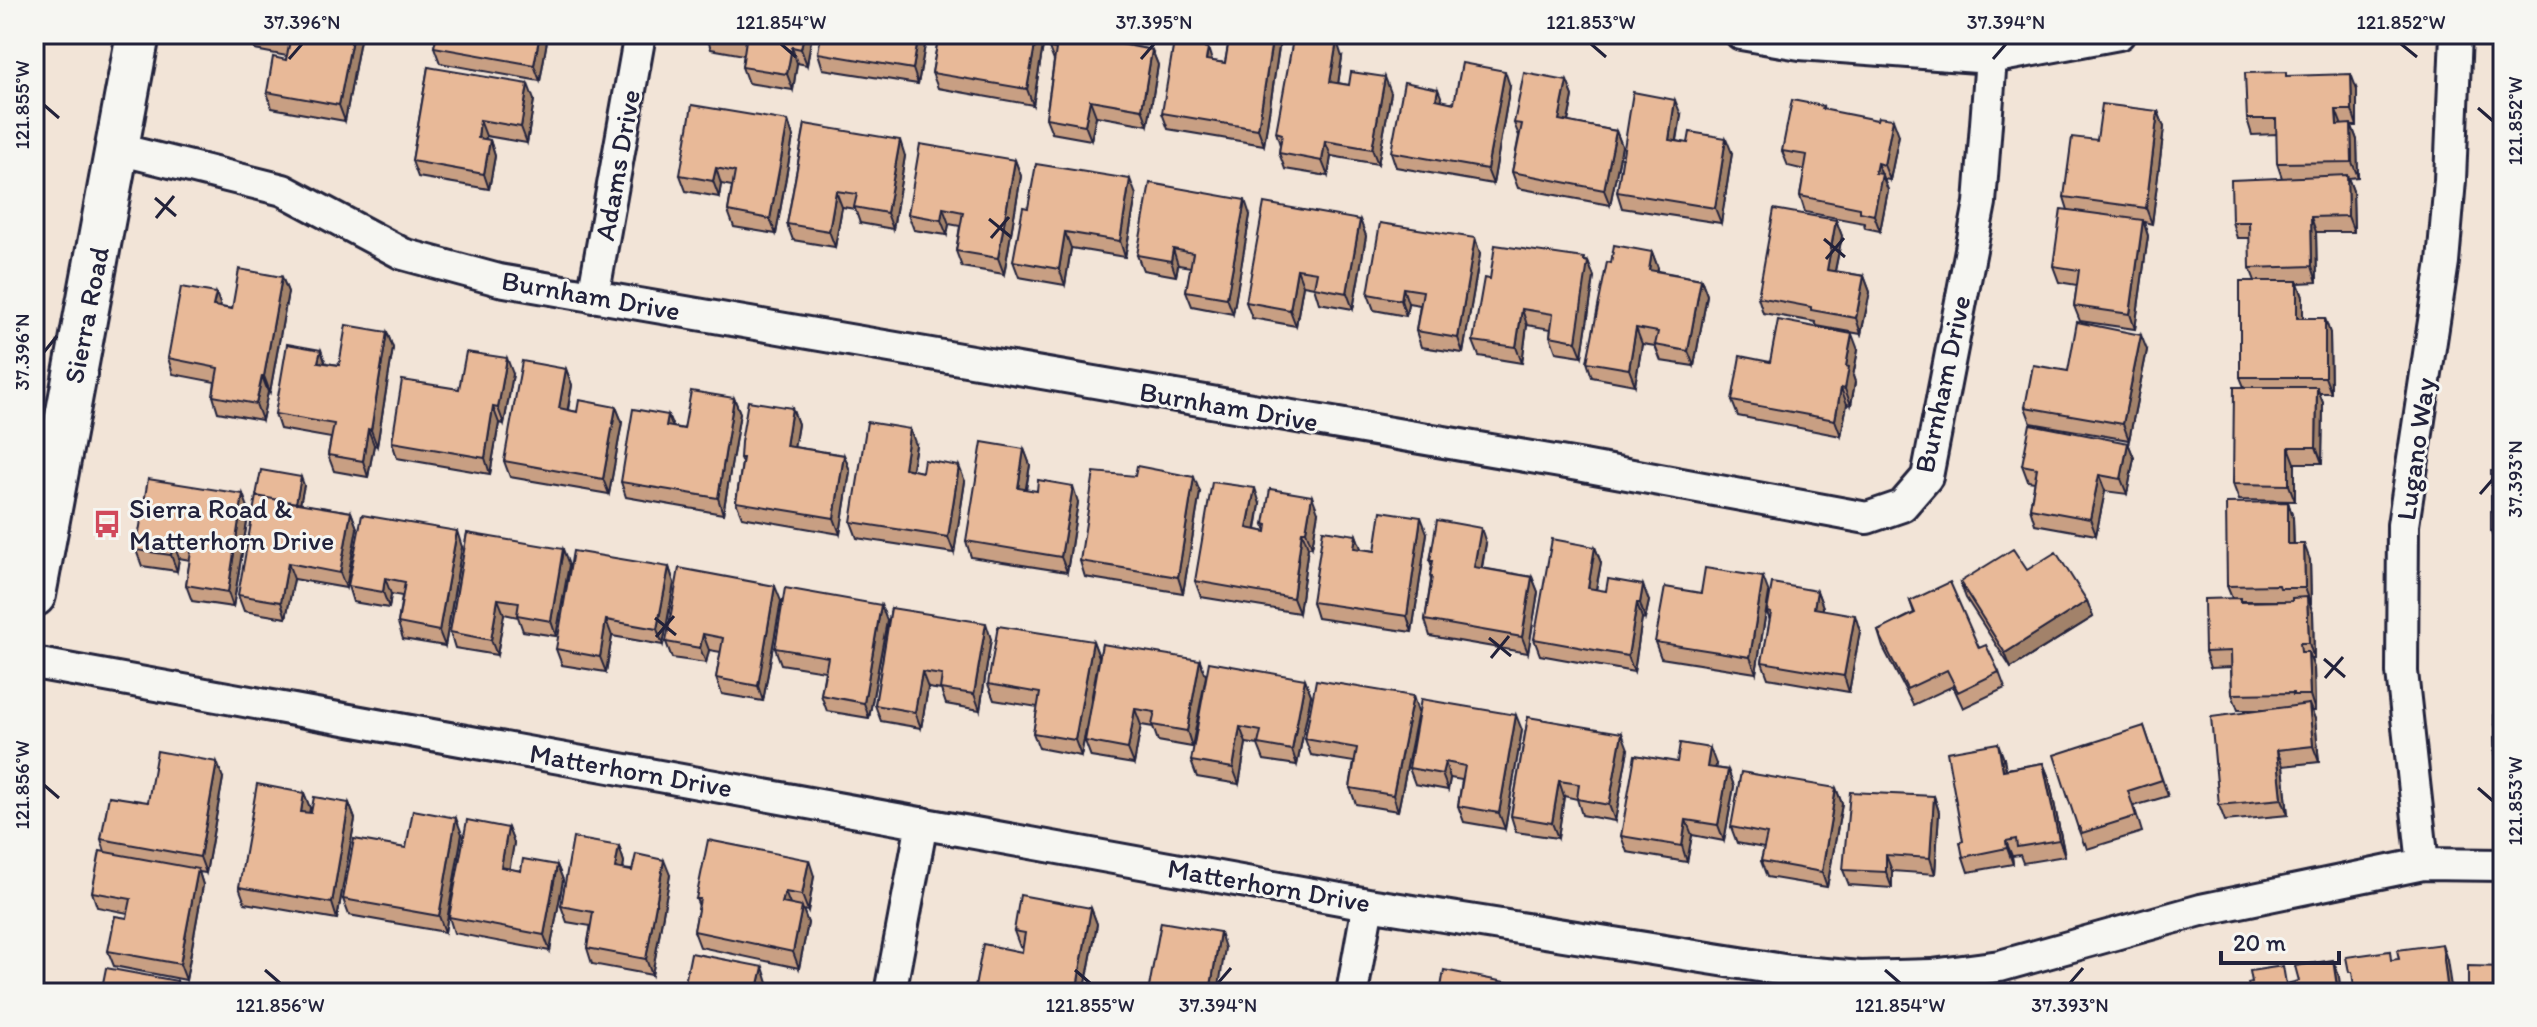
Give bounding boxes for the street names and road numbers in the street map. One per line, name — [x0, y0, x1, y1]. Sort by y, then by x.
street label: Adams Drive — [587, 87, 647, 243]
street label: Sierra Road — [56, 244, 116, 386]
street label: Burnham Drive — [499, 263, 683, 327]
street label: Burnham Drive — [1907, 292, 1977, 476]
street label: Burnham Drive — [1137, 374, 1321, 438]
street label: Lugano Way — [2388, 375, 2442, 523]
street label: Matterhorn Drive — [527, 735, 735, 805]
street label: Matterhorn Drive — [1165, 850, 1373, 920]

